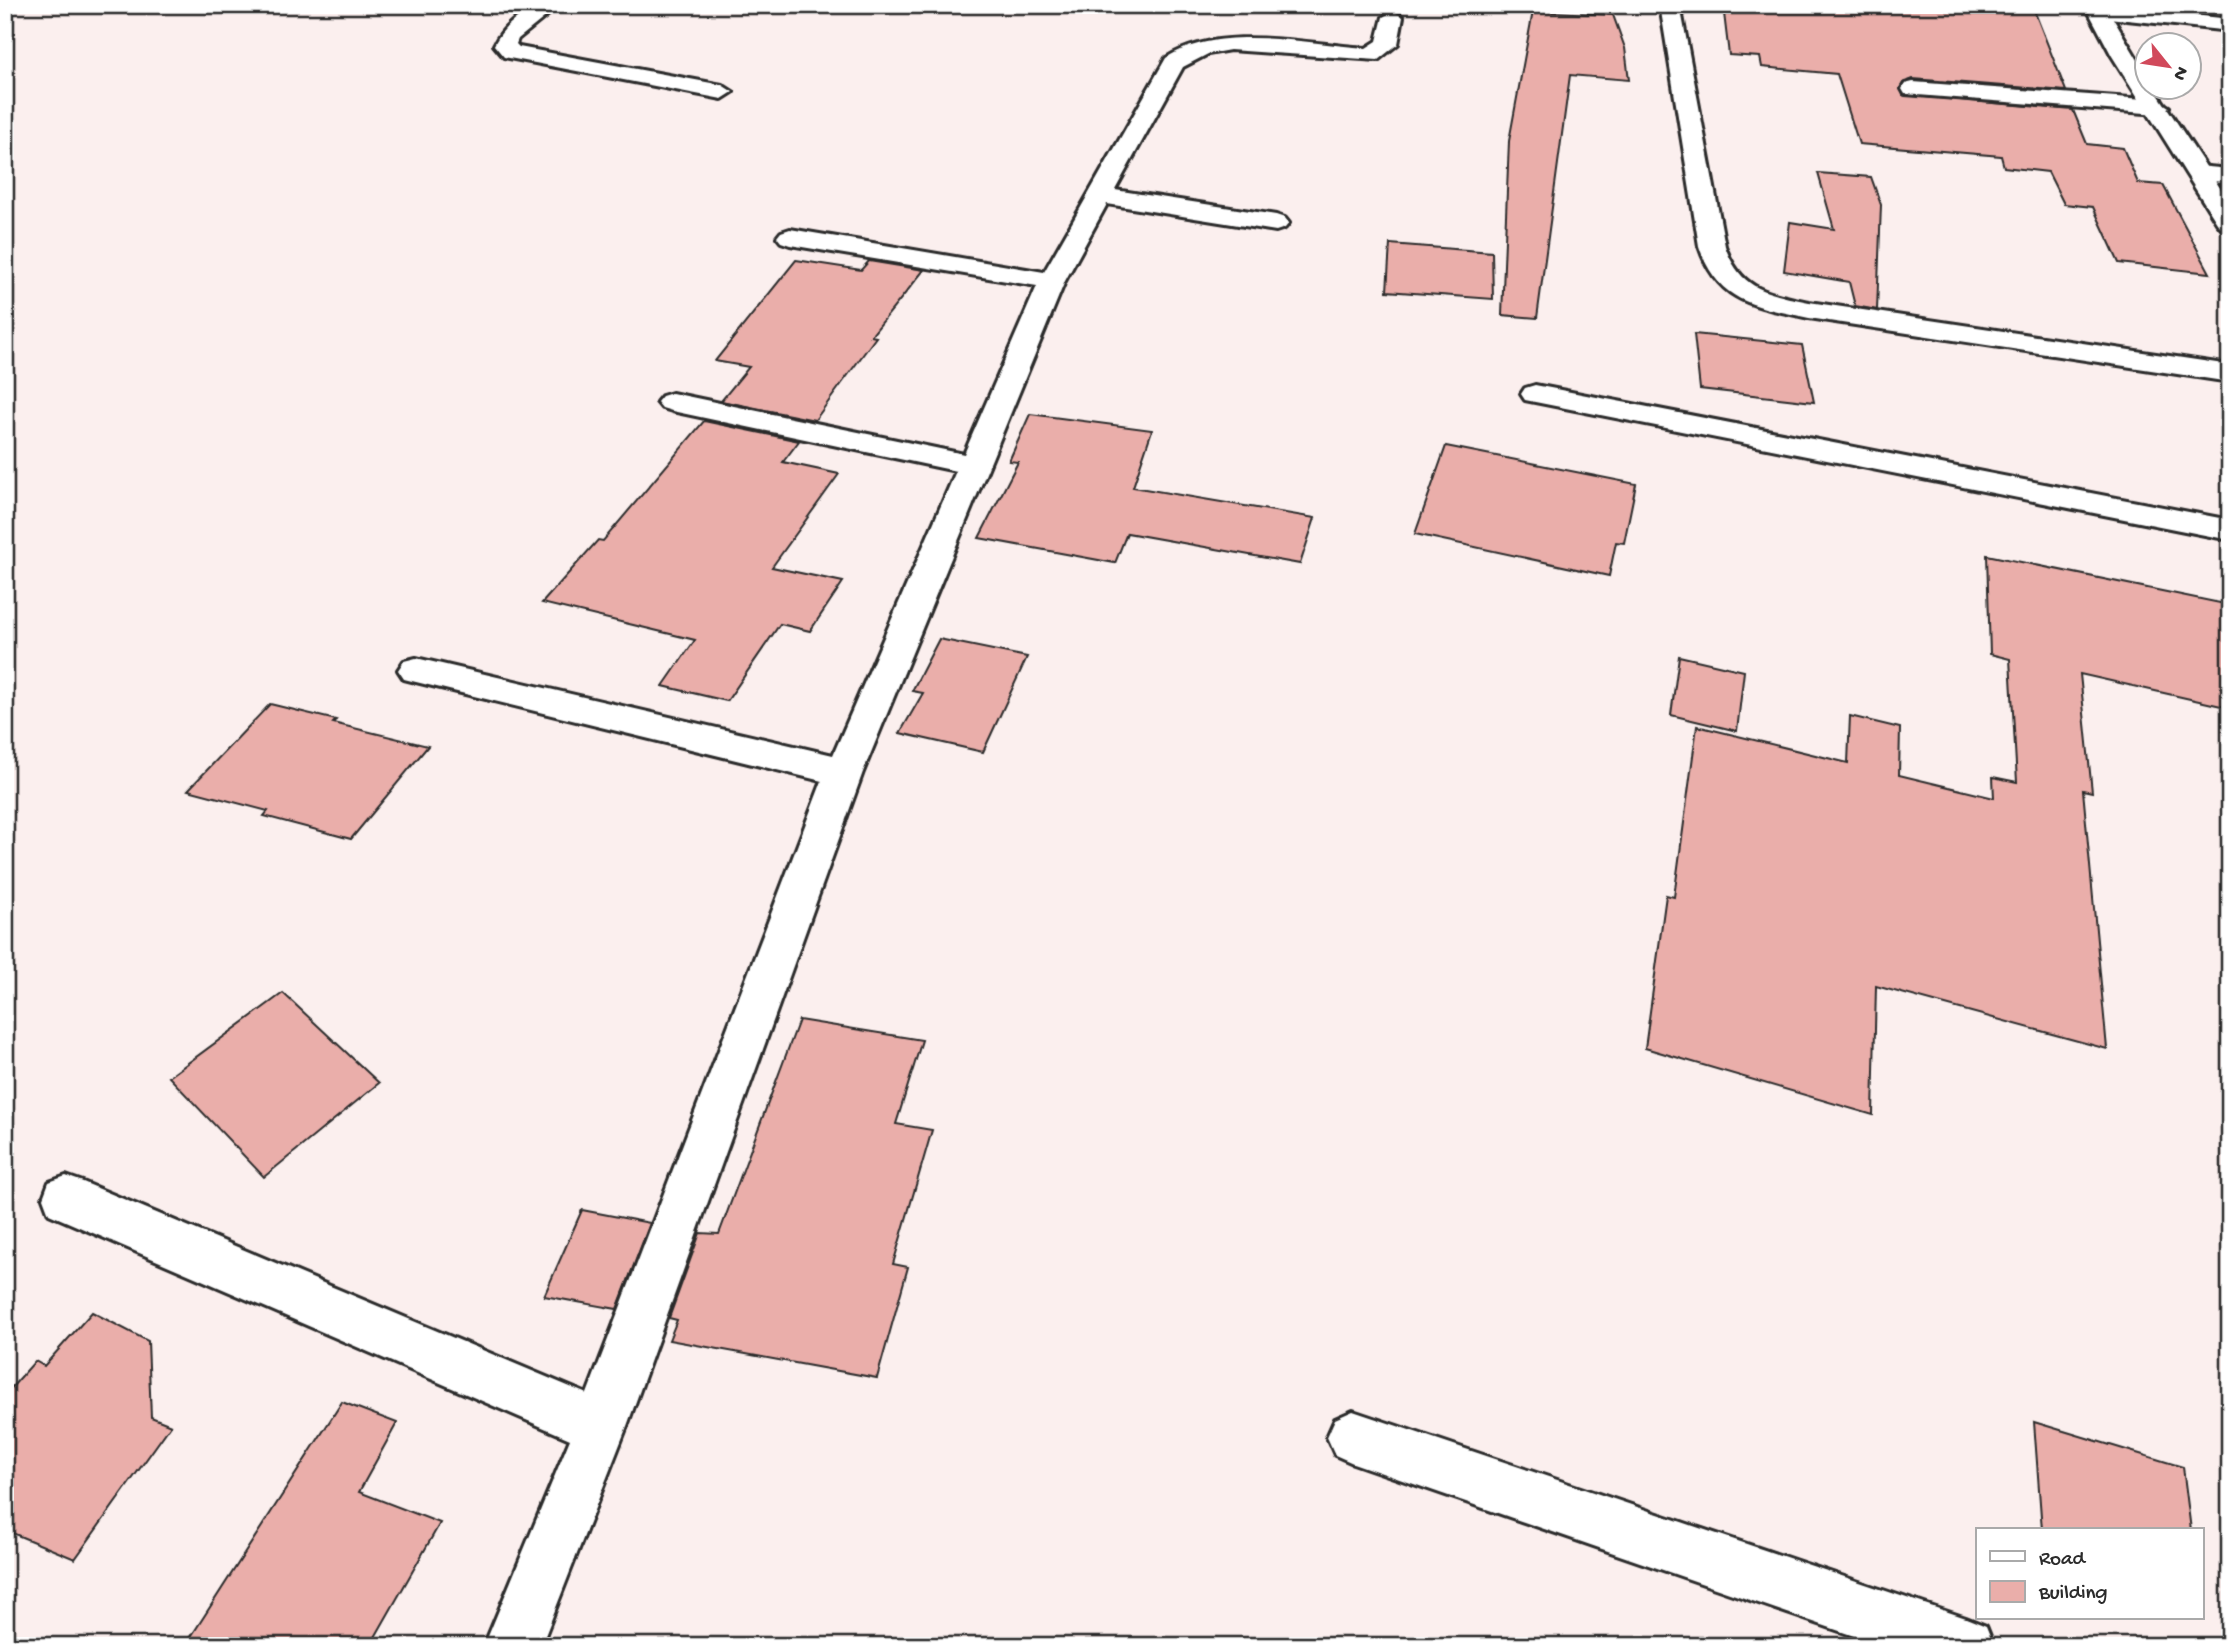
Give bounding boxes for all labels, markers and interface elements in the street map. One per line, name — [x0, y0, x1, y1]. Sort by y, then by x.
north arrow — [2134, 32, 2204, 102]
text: N — [2167, 62, 2193, 84]
legend — [1976, 1528, 2204, 1620]
text: Road — [2039, 1548, 2087, 1573]
text: Building — [2038, 1582, 2108, 1607]

